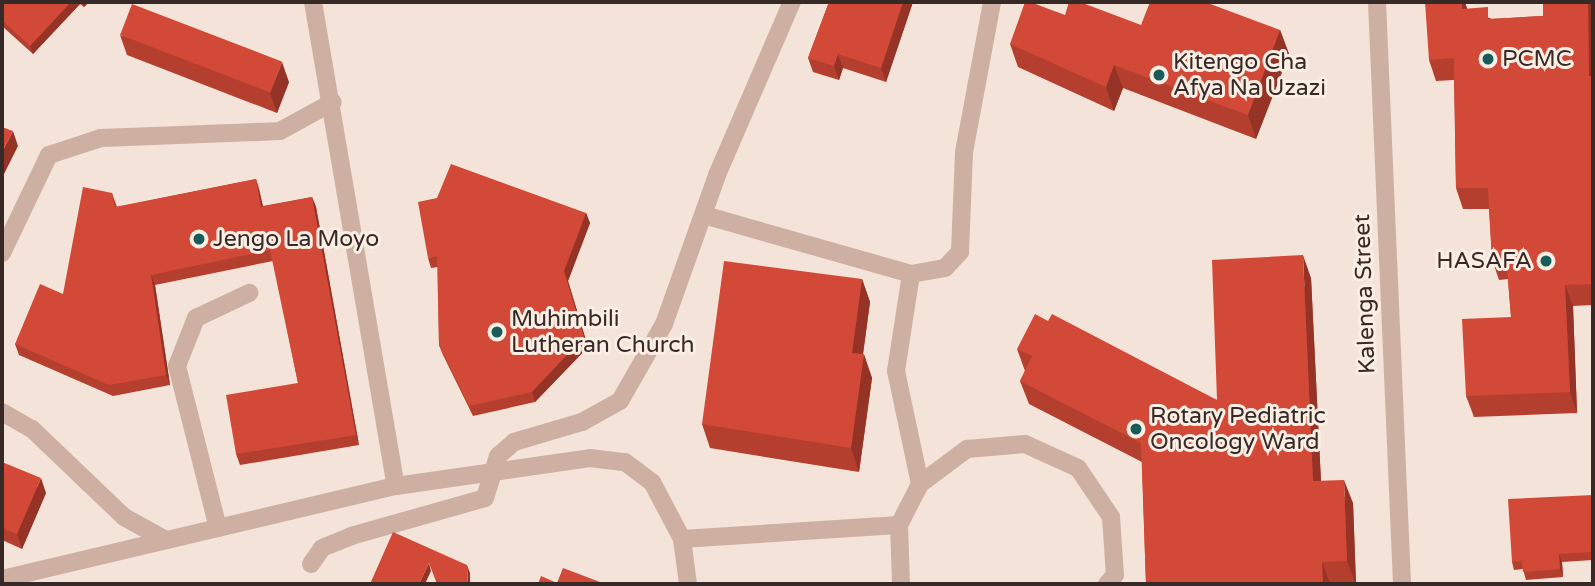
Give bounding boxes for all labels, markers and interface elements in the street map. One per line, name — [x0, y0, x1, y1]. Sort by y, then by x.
place label: PCMC — [1502, 45, 1572, 73]
place label: Kitengo Cha Afya Na Uzazi — [1173, 48, 1326, 102]
marker: PCMC — [1480, 51, 1496, 67]
marker: Kitengo Cha Afya Na Uzazi — [1151, 67, 1167, 83]
street label: Kalenga Street — [1348, 213, 1382, 375]
place label: Jengo La Moyo — [213, 225, 379, 253]
marker: Jengo La Moyo — [191, 231, 207, 247]
place label: HASAFA — [1436, 247, 1532, 275]
marker: HASAFA — [1538, 253, 1554, 269]
place label: Muhimbili Lutheran Church — [511, 305, 694, 359]
marker: Muhimbili Lutheran Church — [489, 324, 505, 340]
place label: Rotary Pediatric Oncology Ward — [1150, 402, 1326, 456]
marker: Rotary Pediatric Oncology Ward — [1128, 421, 1144, 437]

